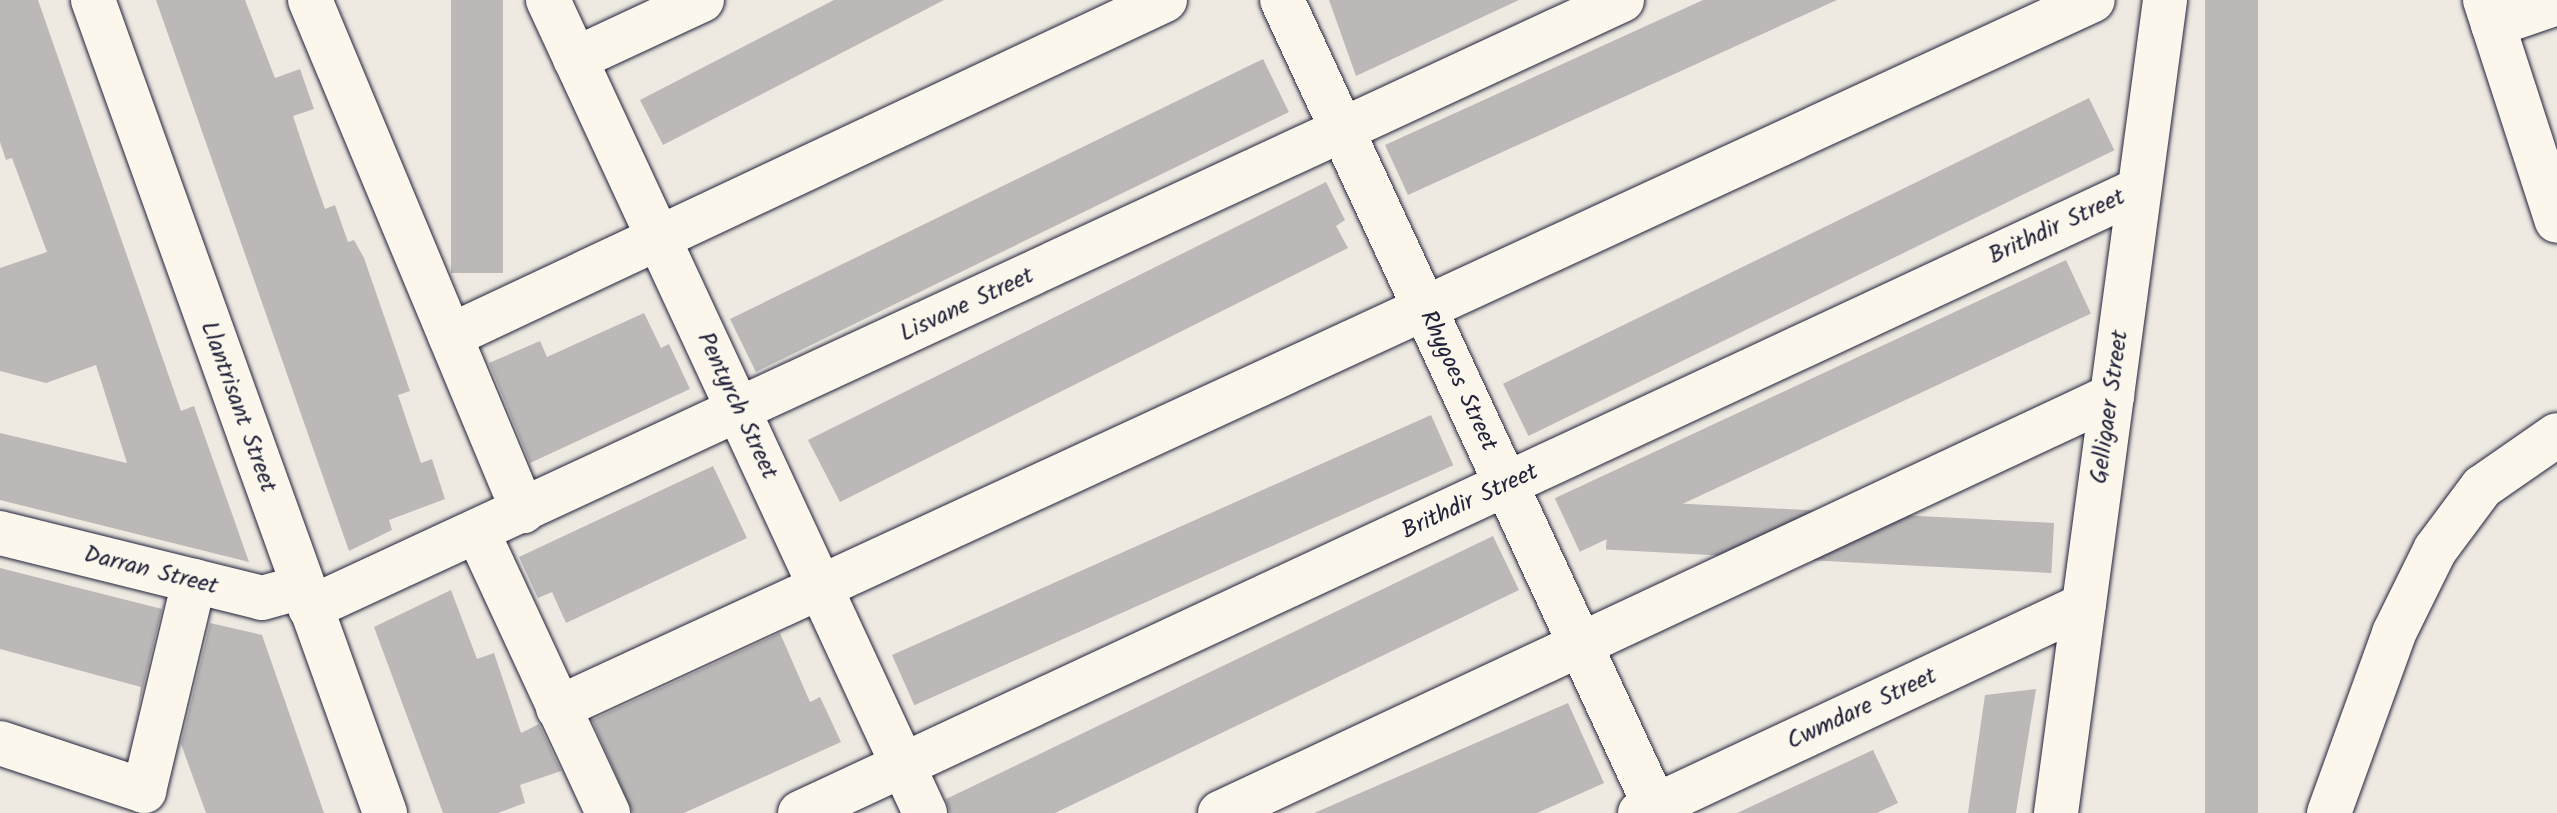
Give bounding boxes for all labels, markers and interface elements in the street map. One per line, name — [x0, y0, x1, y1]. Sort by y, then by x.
street label: Brithdir Street — [1984, 183, 2130, 271]
street label: Lisvane Street — [895, 261, 1039, 349]
street label: Rhygoes Street — [1413, 306, 1503, 456]
street label: Llantrisant Street — [194, 317, 282, 497]
street label: Pentyrch Street — [690, 328, 784, 484]
street label: Gelligaer Street — [2085, 328, 2135, 486]
street label: Brithdir Street — [1397, 458, 1543, 546]
street label: Darran Street — [81, 540, 221, 602]
street label: Cwmdare Street — [1782, 662, 1942, 756]

